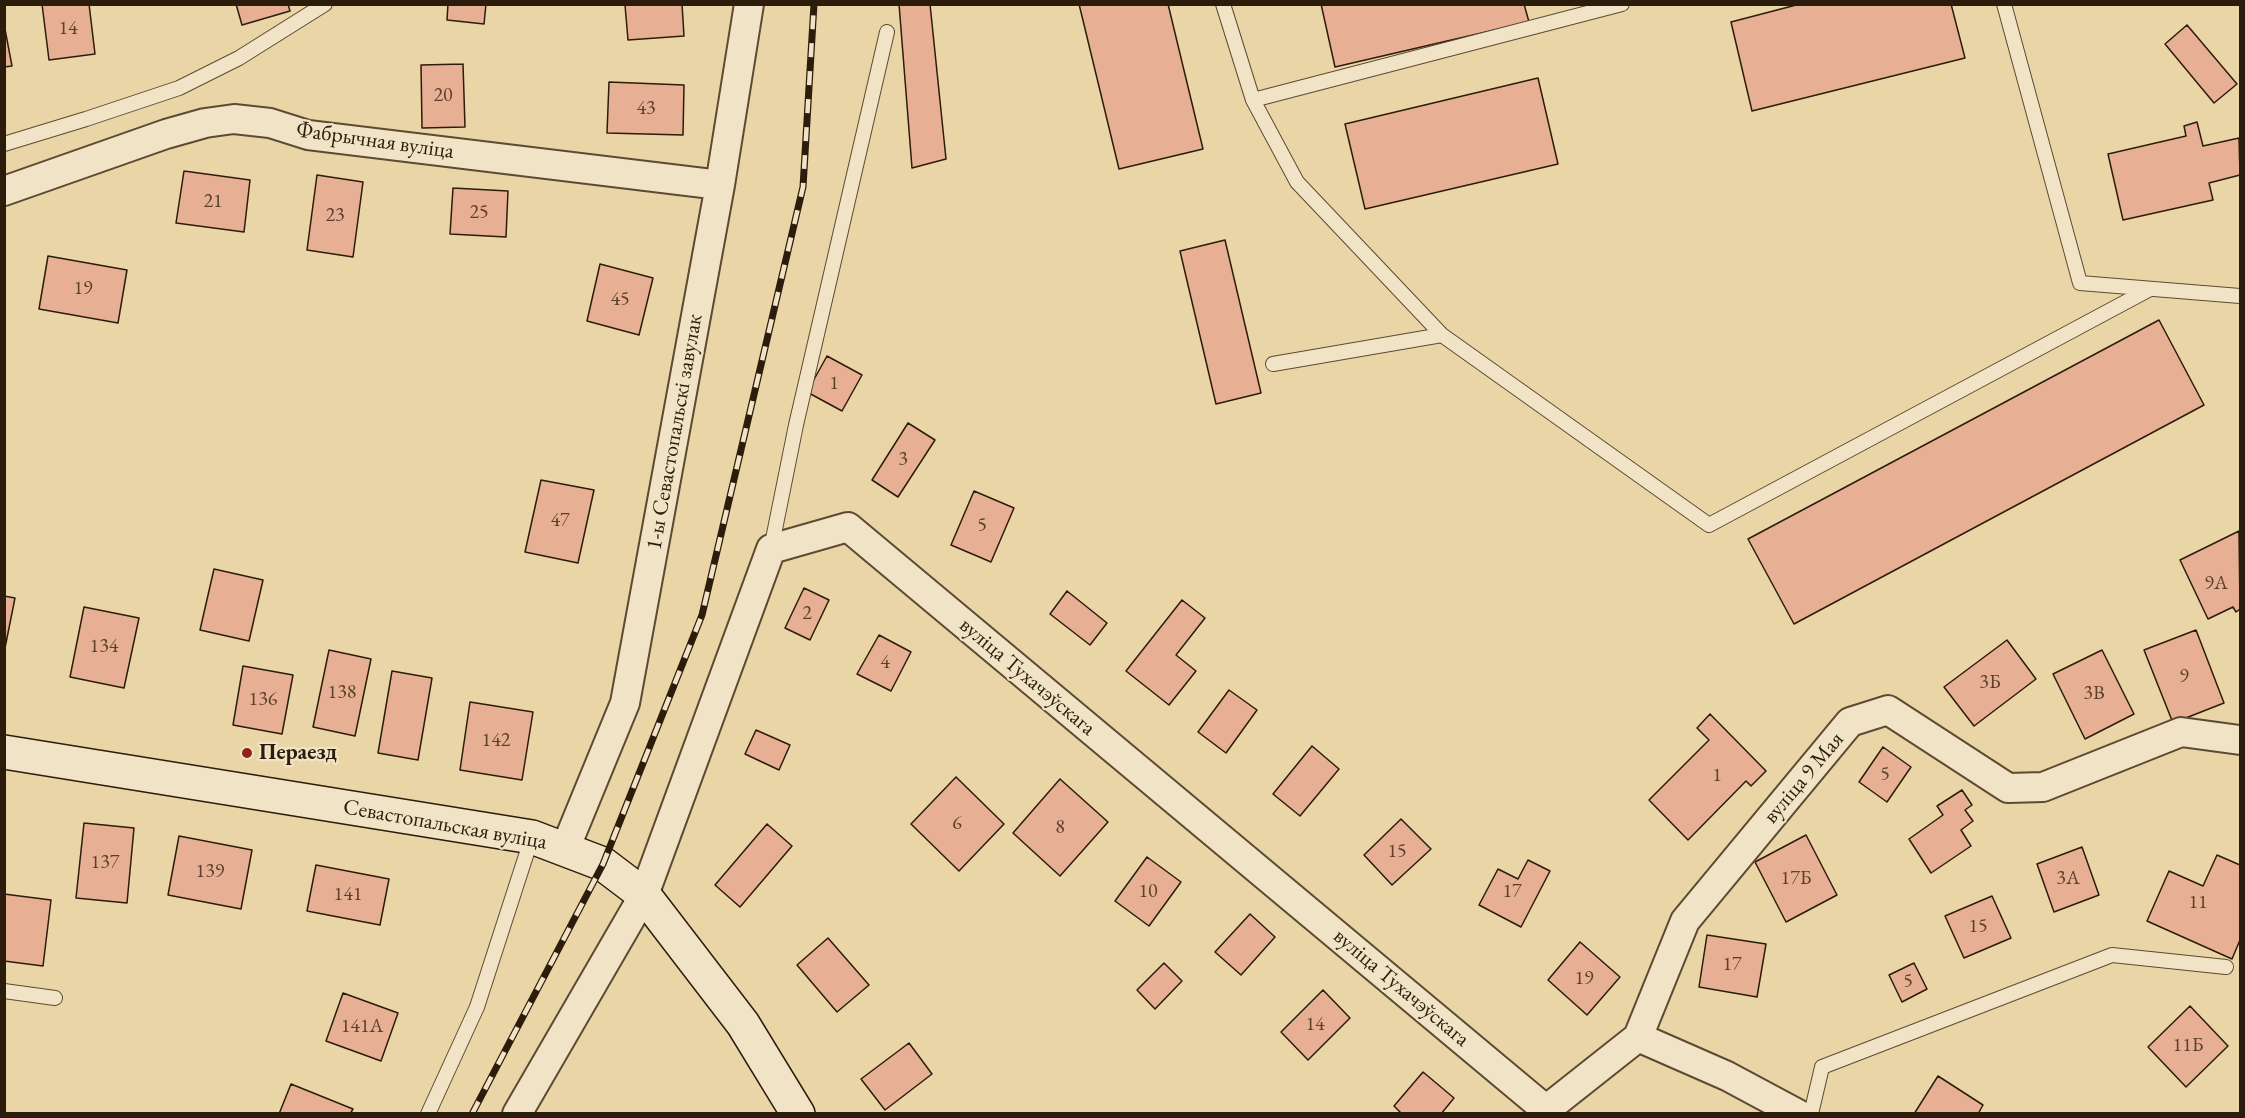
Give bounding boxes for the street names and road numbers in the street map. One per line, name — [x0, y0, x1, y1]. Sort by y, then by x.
street label: Фабрычная вуліца — [294, 117, 456, 165]
street label: 1-ы Севастопальскі завулак — [641, 312, 709, 552]
street label: вуліца Тухачэўскага — [954, 612, 1100, 742]
street label: вуліца 9 Мая — [1758, 727, 1850, 829]
street label: Севастопальская вуліца — [341, 794, 549, 856]
street label: вуліца Тухачэўскага — [1328, 923, 1474, 1053]

